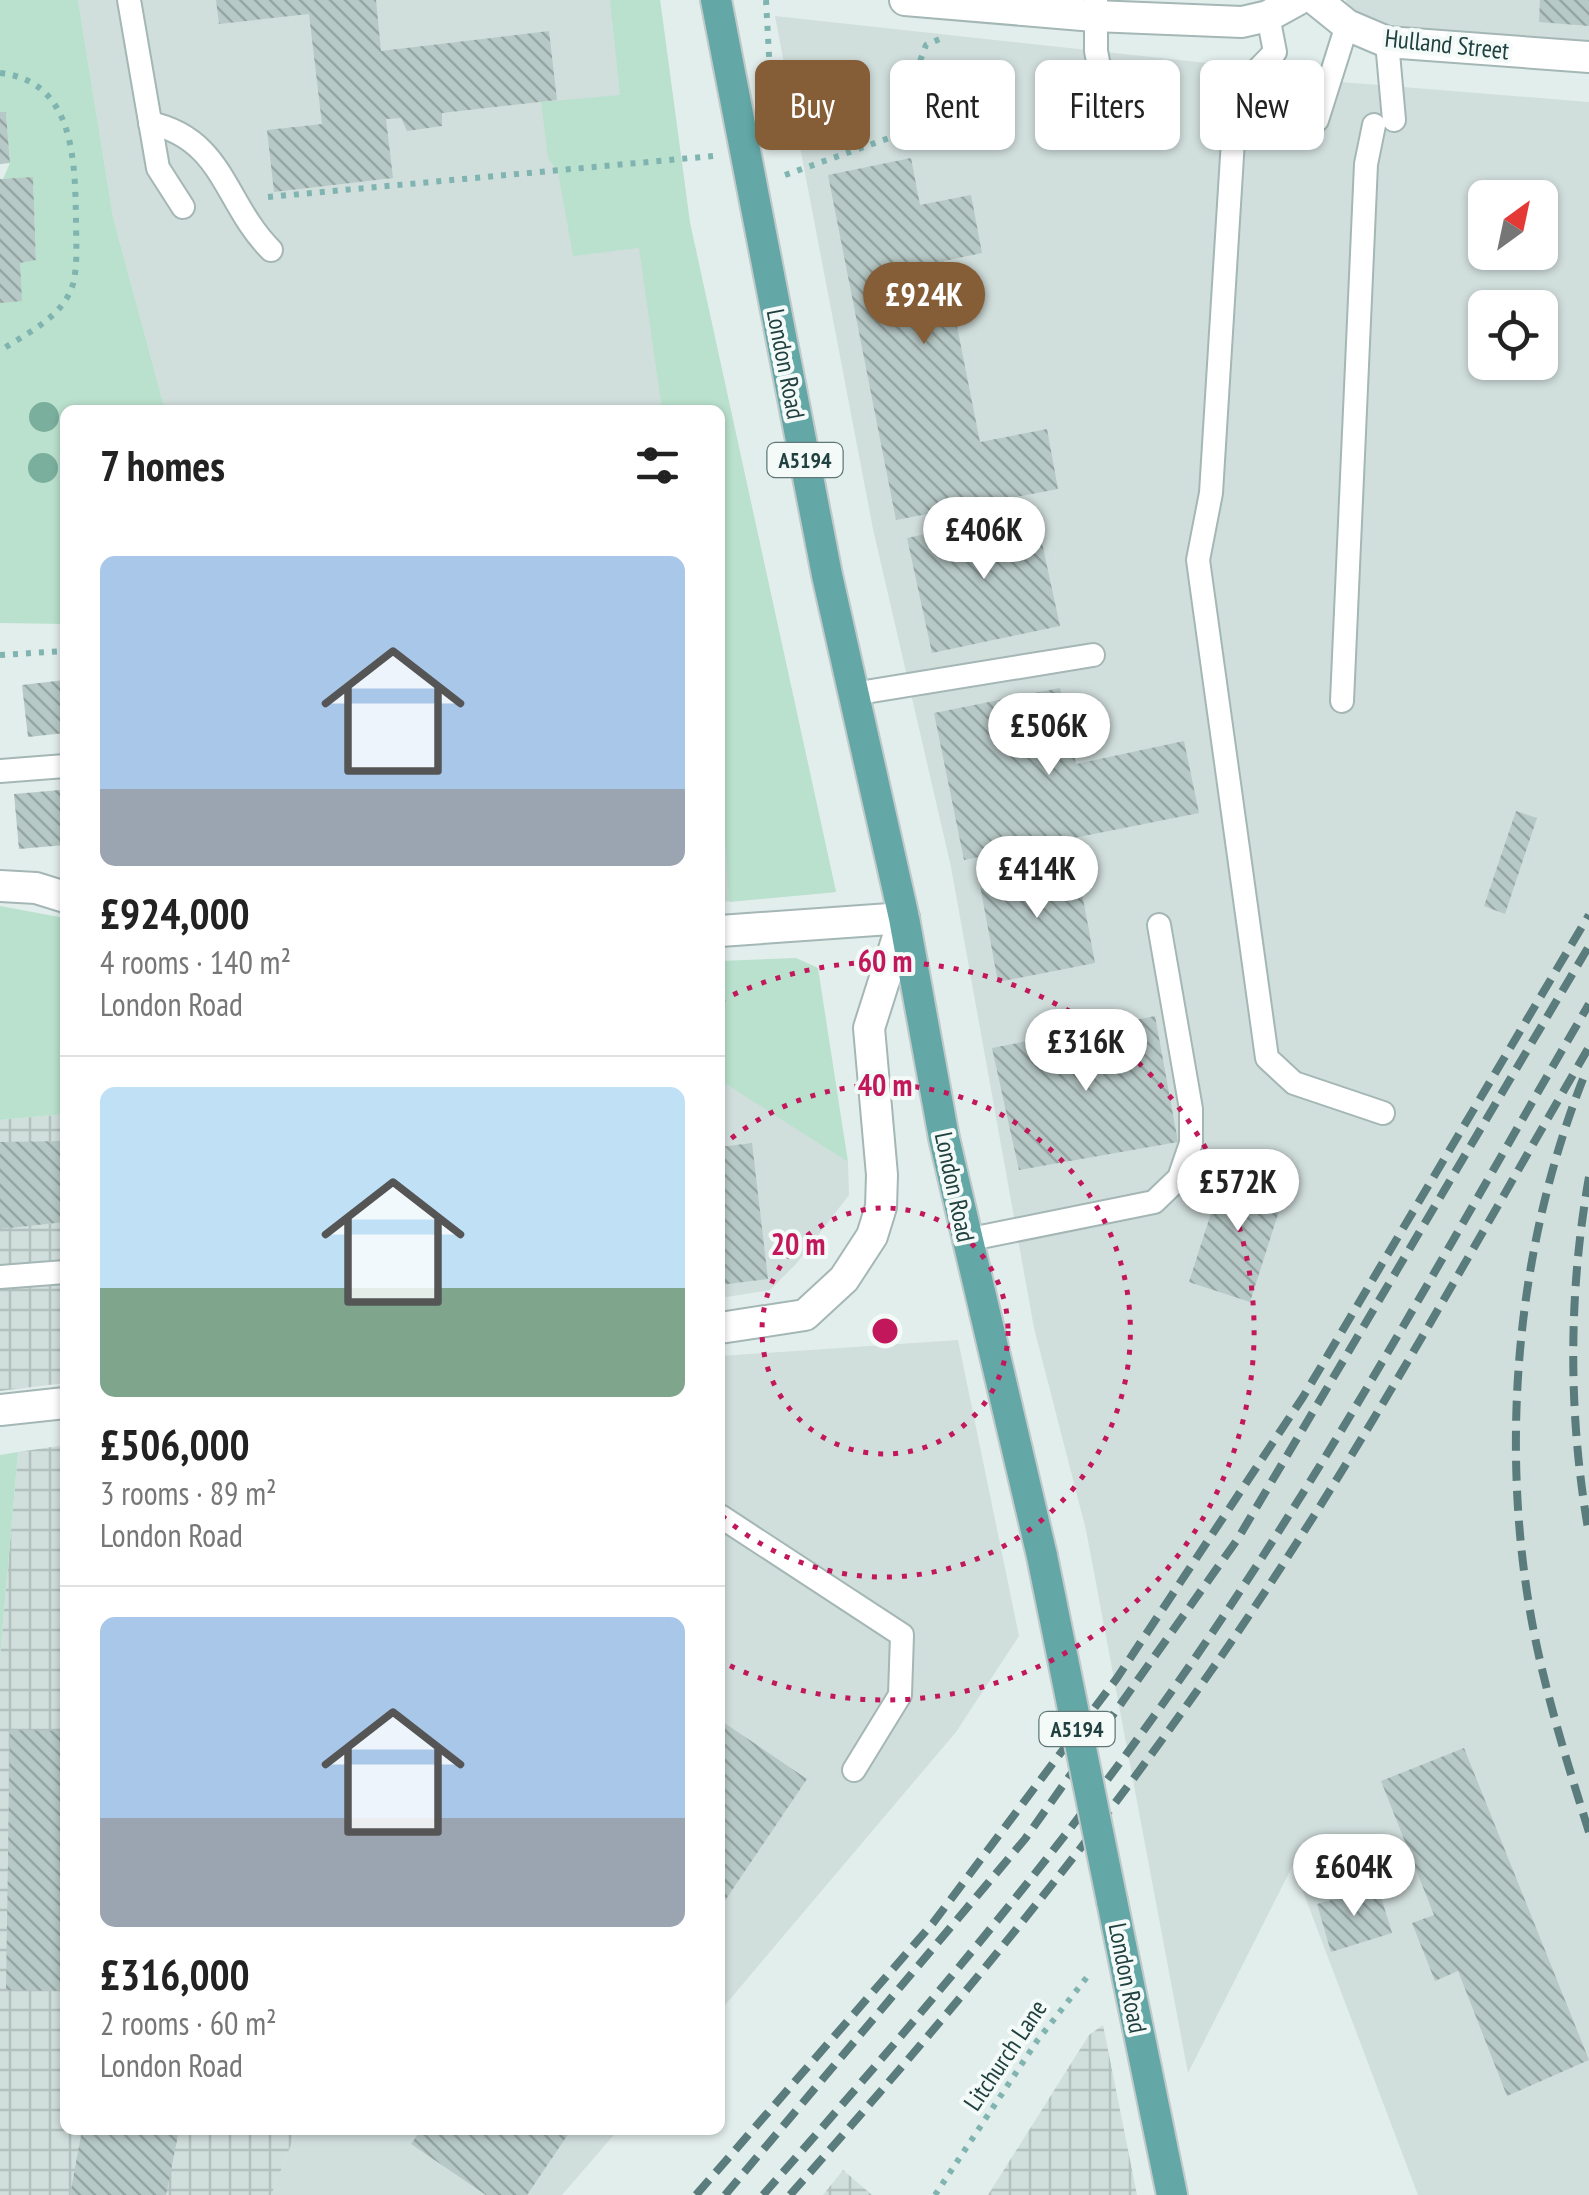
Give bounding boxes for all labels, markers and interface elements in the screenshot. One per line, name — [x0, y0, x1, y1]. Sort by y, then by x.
street label: Hulland Street — [1383, 22, 1511, 66]
chip: Buy — [755, 60, 870, 150]
chip: Rent — [890, 60, 1015, 150]
chip: Filters — [1035, 60, 1180, 150]
chip: New — [1200, 60, 1324, 150]
north arrow — [1468, 180, 1558, 270]
map controls — [1468, 180, 1558, 380]
pin: £924K — [854, 262, 994, 347]
text: £924K — [885, 273, 963, 315]
button: locate — [1468, 290, 1558, 380]
street label: London Road — [760, 306, 812, 422]
text: 7 homes — [100, 438, 225, 493]
icon: filters — [630, 438, 685, 493]
road number: A5194 — [768, 443, 842, 477]
pin: £406K — [914, 497, 1054, 582]
text: £406K — [945, 508, 1023, 550]
icon: home — [303, 621, 483, 801]
pin: £506K — [979, 693, 1119, 778]
text: £506K — [1010, 704, 1088, 746]
pin: £414K — [967, 836, 1107, 921]
text: £414K — [998, 847, 1076, 889]
text: £924,000 — [100, 886, 250, 941]
text: 4 rooms · 140 m² — [100, 941, 291, 983]
text: 60 m — [858, 941, 912, 980]
text: London Road — [100, 983, 243, 1025]
pin: £316K — [1016, 1009, 1156, 1094]
text: £316K — [1047, 1020, 1125, 1062]
text: 40 m — [858, 1065, 912, 1104]
street label: London Road — [928, 1129, 982, 1245]
pin: £572K — [1168, 1149, 1308, 1234]
icon: home — [303, 1152, 483, 1332]
text: £572K — [1199, 1160, 1277, 1202]
text: 20 m — [771, 1224, 825, 1263]
centre of rings — [867, 1313, 903, 1349]
text: £506,000 — [100, 1417, 250, 1472]
text: 3 rooms · 89 m² — [100, 1472, 277, 1514]
text: London Road — [100, 1514, 243, 1556]
icon: home — [303, 1682, 483, 1862]
road number: A5194 — [1040, 1712, 1114, 1746]
pin: £604K — [1284, 1834, 1424, 1919]
text: £604K — [1315, 1845, 1393, 1887]
street label: London Road — [1102, 1920, 1154, 2036]
text: £316,000 — [100, 1947, 250, 2002]
street label: Litchurch Lane — [956, 1994, 1054, 2116]
text: 2 rooms · 60 m² — [100, 2002, 277, 2044]
text: London Road — [100, 2044, 243, 2086]

